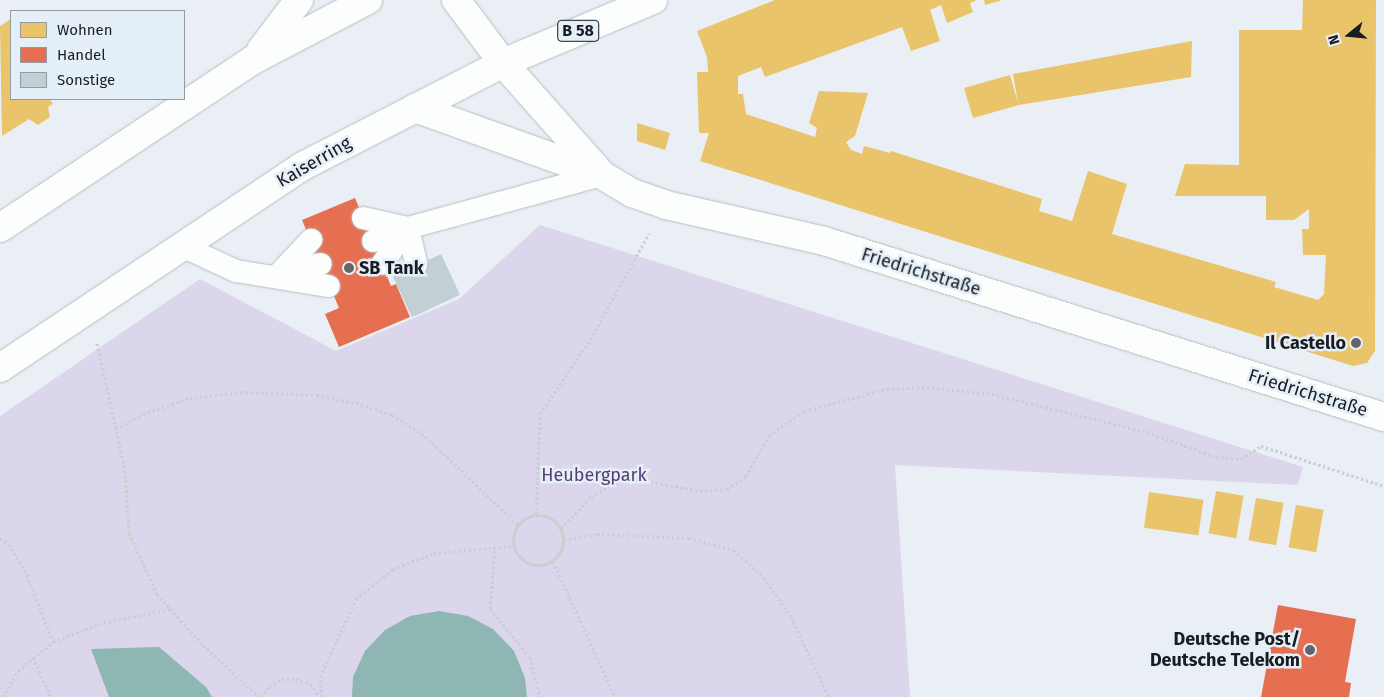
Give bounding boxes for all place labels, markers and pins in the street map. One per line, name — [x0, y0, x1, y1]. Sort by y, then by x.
place label: SB Tank — [359, 257, 424, 279]
marker: SB Tank — [343, 262, 355, 274]
place label: Il Castello — [1265, 332, 1346, 354]
marker: Il Castello — [1350, 337, 1362, 349]
place label: Deutsche Post/ Deutsche Telekom — [1150, 629, 1300, 672]
marker: Deutsche Post/ Deutsche Telekom — [1304, 644, 1316, 656]

